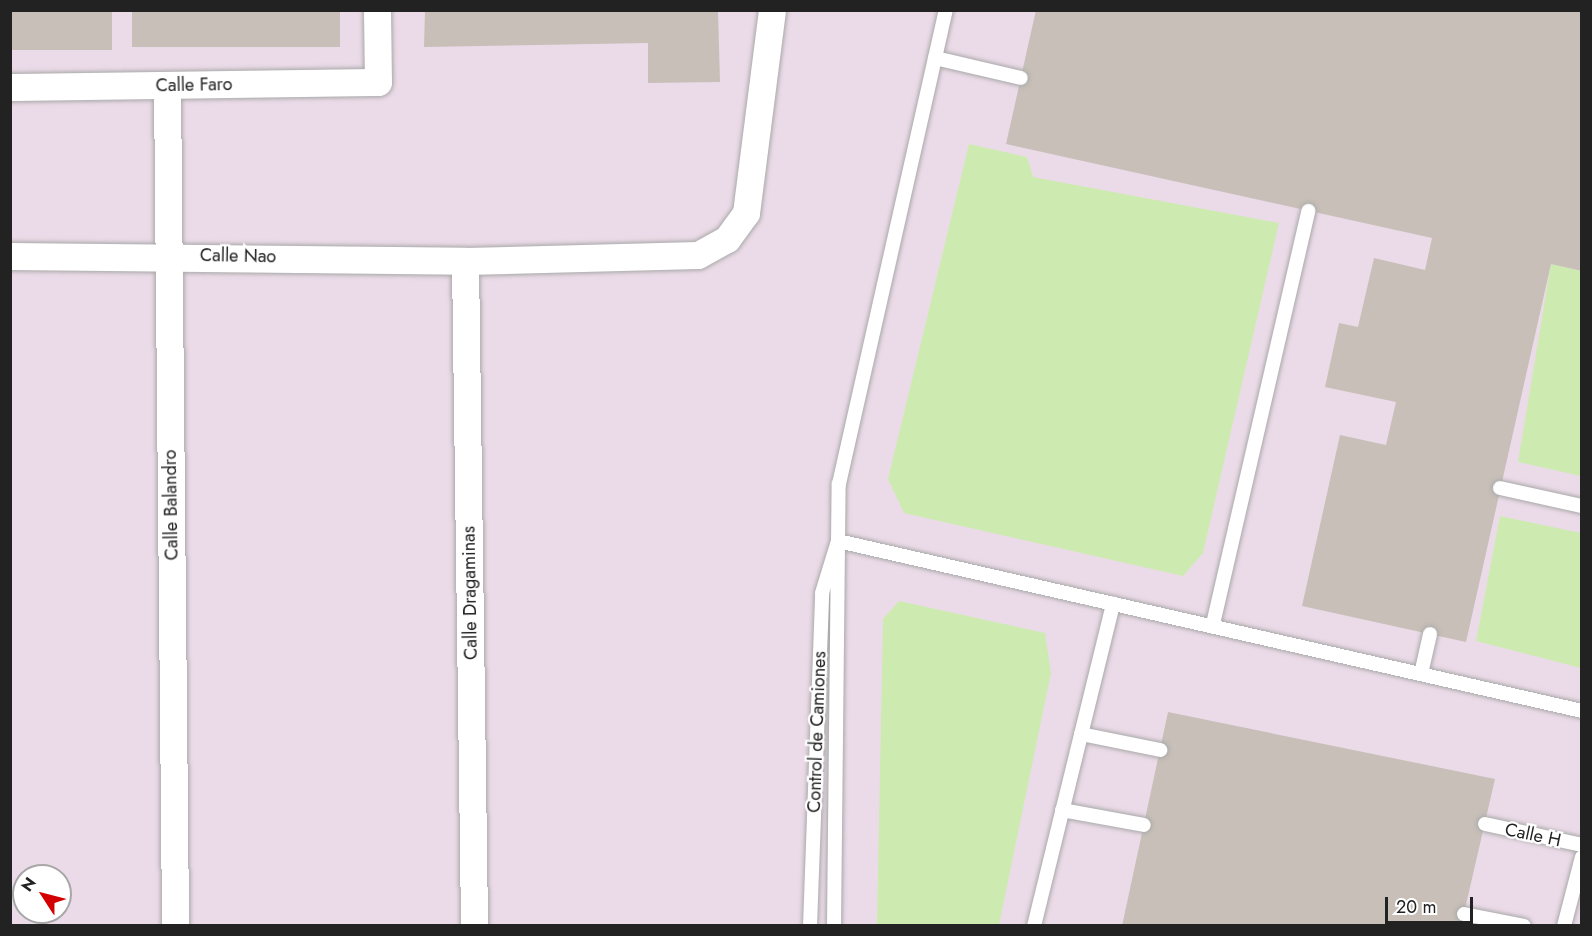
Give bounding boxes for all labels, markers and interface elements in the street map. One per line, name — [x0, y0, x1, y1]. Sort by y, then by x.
street label: Calle Faro — [155, 74, 233, 96]
street label: Calle Nao — [200, 245, 276, 267]
street label: Calle Balandro — [159, 449, 183, 561]
street label: Calle Dragaminas — [458, 526, 482, 660]
street label: Control de Camiones — [803, 651, 831, 813]
street label: Calle H — [1503, 819, 1563, 851]
north arrow — [12, 864, 72, 924]
text: N — [16, 872, 42, 896]
scale bar — [1388, 885, 1476, 923]
text: 20 m — [1396, 894, 1436, 920]

